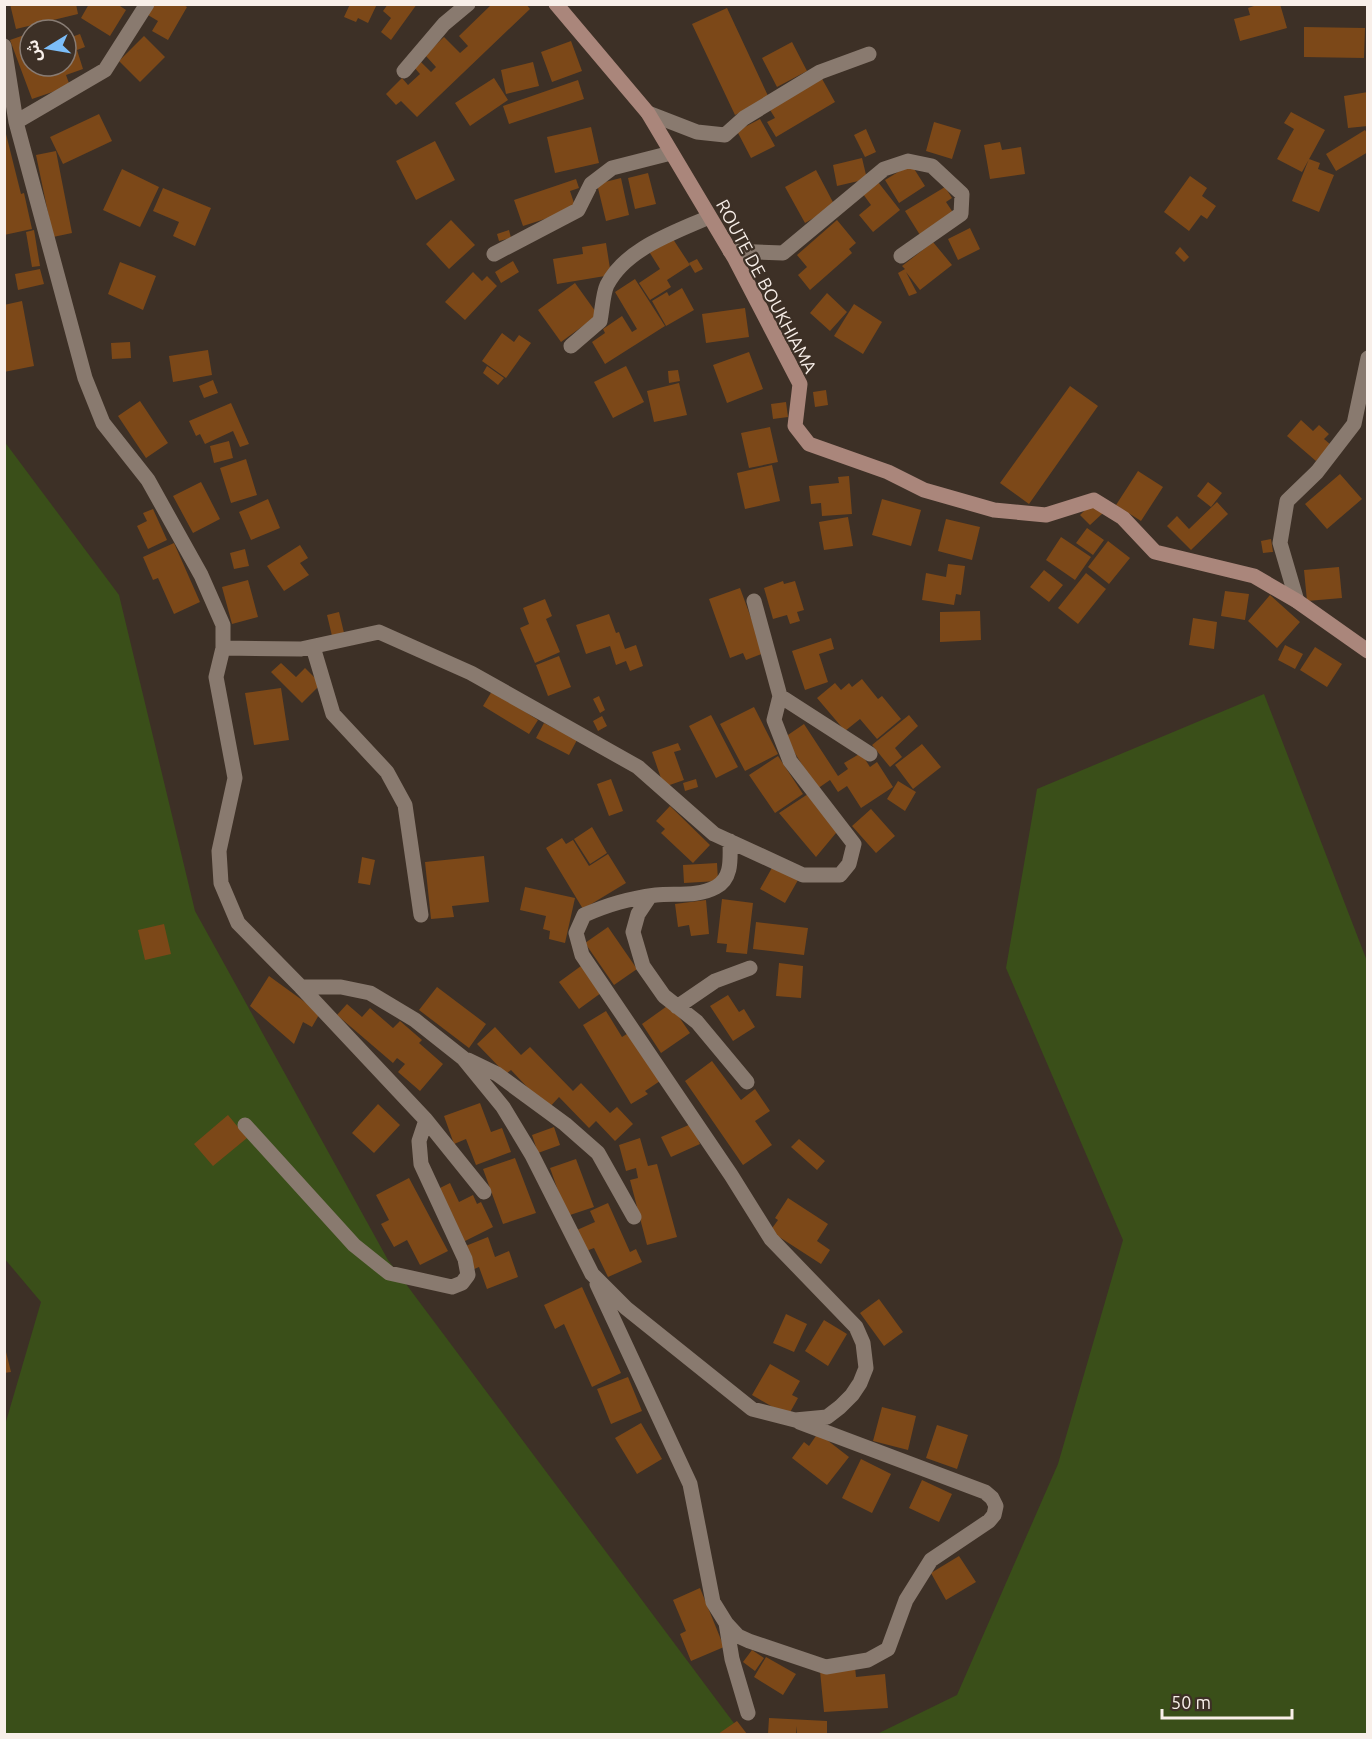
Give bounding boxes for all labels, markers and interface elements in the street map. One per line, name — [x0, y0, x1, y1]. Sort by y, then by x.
north arrow — [18, 18, 78, 78]
text: ش — [22, 38, 45, 63]
street label: ROUTE DE BOUKHIAMA — [713, 196, 821, 376]
scale bar — [1162, 1682, 1292, 1720]
text: 50 m — [1171, 1692, 1211, 1712]

